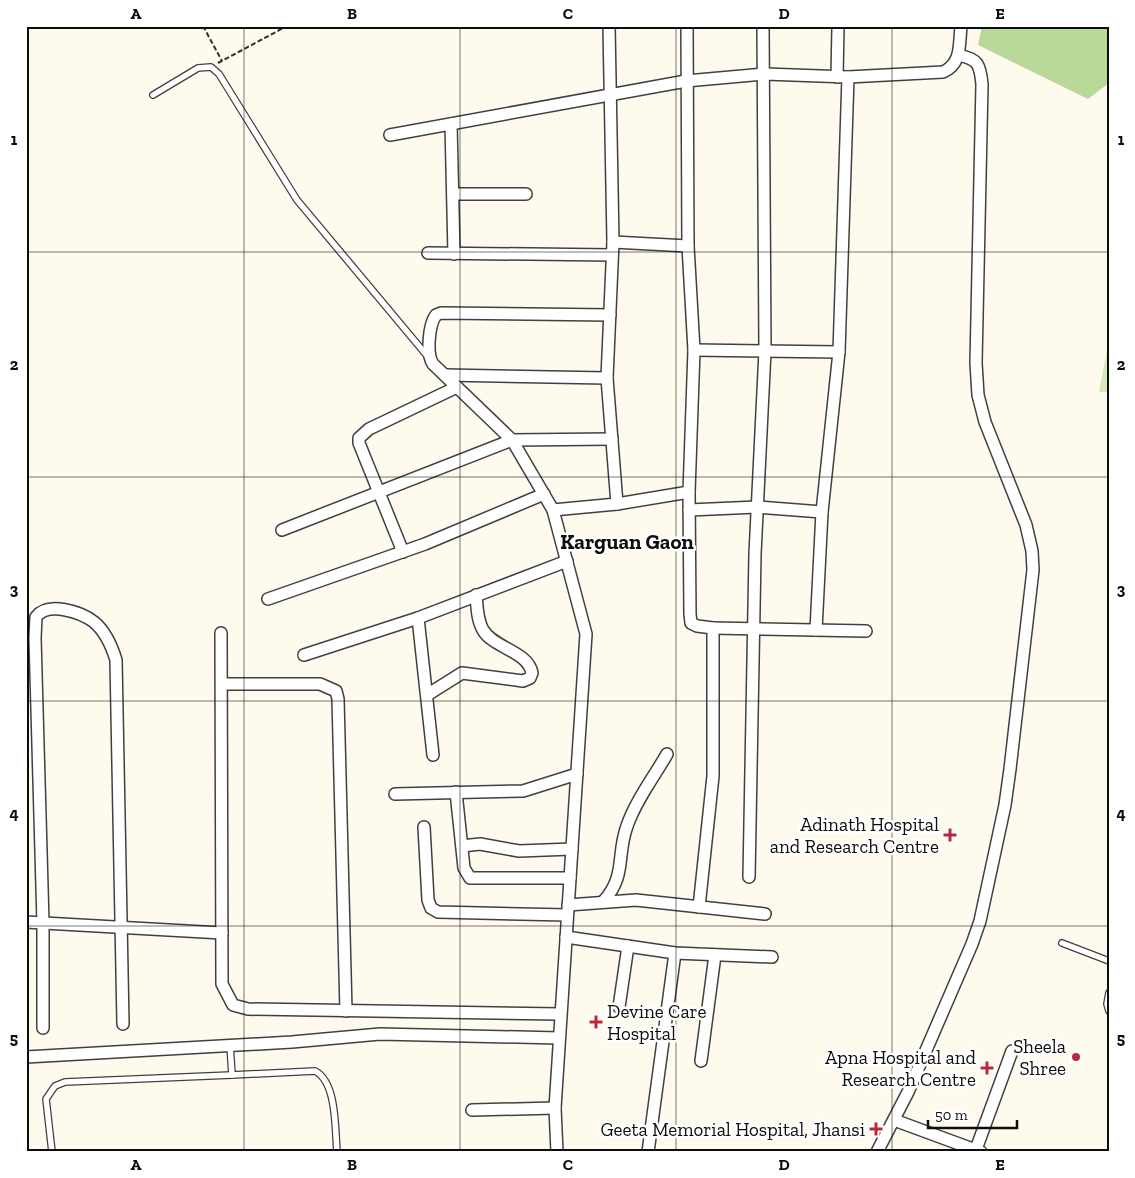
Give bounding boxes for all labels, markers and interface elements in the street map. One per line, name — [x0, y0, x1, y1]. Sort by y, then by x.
text: A — [131, 4, 142, 23]
text: B — [347, 4, 357, 23]
text: C — [563, 4, 573, 23]
text: D — [778, 4, 790, 23]
text: E — [995, 4, 1005, 23]
text: 1 — [11, 130, 18, 149]
text: 1 — [1118, 130, 1125, 149]
text: 2 — [10, 355, 19, 374]
text: 2 — [1117, 355, 1126, 374]
district label: Karguan Gaon — [560, 529, 694, 554]
text: 3 — [10, 580, 19, 599]
text: 3 — [1117, 580, 1126, 599]
text: 4 — [9, 804, 19, 823]
text: 4 — [1116, 804, 1126, 823]
place label: Adinath Hospital and Research Centre — [770, 813, 939, 858]
marker: Adinath Hospital and Research Centre — [943, 828, 957, 842]
place label: Devine Care Hospital — [607, 1000, 707, 1045]
marker: Devine Care Hospital — [589, 1015, 603, 1029]
text: 5 — [10, 1029, 18, 1048]
text: 5 — [1117, 1029, 1125, 1048]
place label: Sheela Shree — [1013, 1035, 1066, 1080]
place label: Apna Hospital and Research Centre — [825, 1046, 977, 1091]
marker: Sheela Shree — [1070, 1051, 1082, 1063]
marker: Apna Hospital and Research Centre — [980, 1061, 994, 1075]
scale bar — [928, 1098, 1016, 1130]
text: 50 m — [935, 1106, 968, 1124]
place label: Geeta Memorial Hospital, Jhansi — [600, 1118, 865, 1141]
marker: Geeta Memorial Hospital, Jhansi — [869, 1122, 883, 1136]
text: A — [131, 1155, 142, 1174]
text: B — [347, 1155, 357, 1174]
text: C — [563, 1155, 573, 1174]
text: D — [778, 1155, 790, 1174]
text: E — [995, 1155, 1005, 1174]

